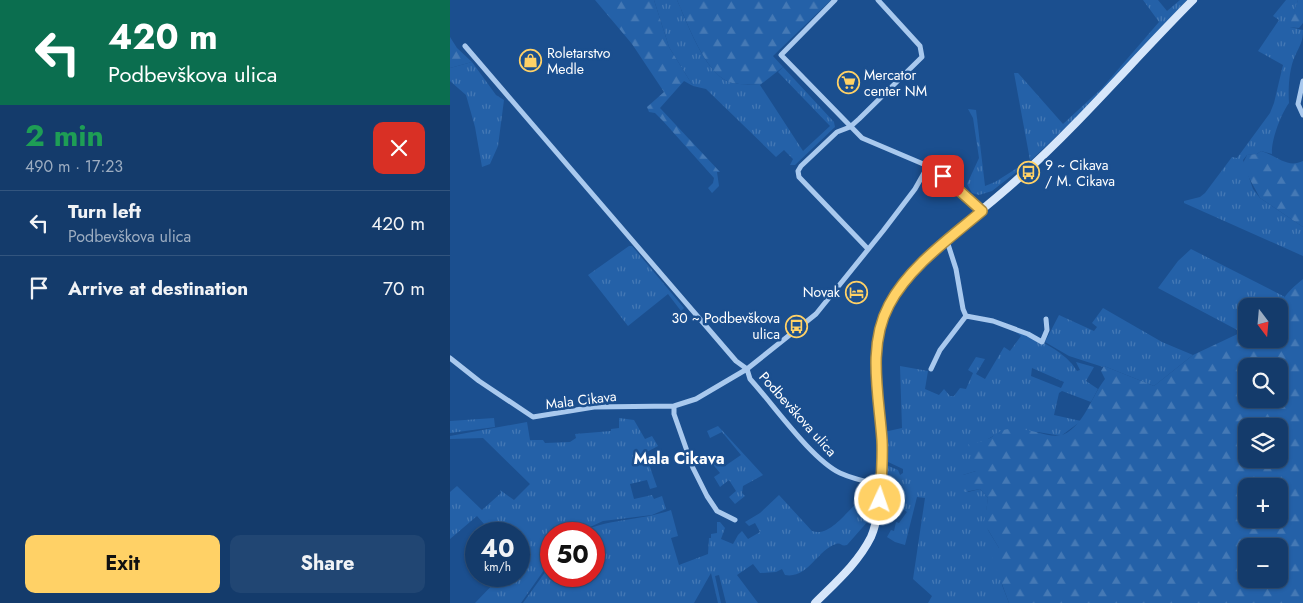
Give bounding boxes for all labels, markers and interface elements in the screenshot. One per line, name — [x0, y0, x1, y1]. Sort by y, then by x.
text: 420 m — [108, 12, 218, 62]
icon: left — [25, 20, 90, 85]
place label: Roletarstvo Medle — [547, 43, 611, 79]
shop icon: Roletarstvo Medle — [519, 49, 543, 73]
text: Podbevškova ulica — [108, 58, 277, 90]
place label: Mercator center NM — [864, 65, 927, 101]
supermarket icon: Mercator center NM — [836, 71, 860, 95]
text: 2 min — [25, 114, 104, 157]
button: close — [373, 122, 425, 174]
text: 490 m · 17:23 — [25, 155, 123, 178]
pin — [922, 155, 964, 197]
place label: 9 ~ Cikava / M. Cikava — [1045, 155, 1115, 191]
bus stop icon: 9 ~ Cikava / M. Cikava — [1017, 161, 1041, 185]
icon: arrive — [929, 162, 957, 190]
text: Turn left — [68, 198, 141, 225]
icon: left — [25, 209, 53, 237]
text: 420 m — [371, 210, 425, 237]
text: Podbevškova ulica — [68, 225, 191, 248]
icon: arrive — [25, 274, 53, 302]
text: Arrive at destination — [68, 275, 248, 302]
text: 70 m — [383, 275, 425, 302]
hotel icon: Novak — [844, 280, 868, 304]
place label: Novak — [803, 282, 841, 302]
north arrow — [1238, 298, 1288, 348]
map controls — [1238, 298, 1288, 588]
place label: 30 ~ Podbevškova ulica — [672, 308, 780, 344]
bus stop icon: 30 ~ Podbevškova ulica — [784, 314, 808, 338]
button: search — [1238, 358, 1288, 408]
street label: Podbevškova ulica — [755, 367, 841, 461]
street label: Mala Cikava — [544, 386, 618, 414]
button: layers — [1238, 418, 1288, 468]
district label: Mala Cikava — [633, 447, 725, 470]
position arrow — [853, 473, 905, 525]
button: + — [1238, 478, 1288, 528]
speed limit sign: 50 — [540, 522, 605, 587]
text: 40 — [480, 530, 515, 566]
button: Exit — [25, 535, 220, 593]
button: Share — [230, 535, 425, 593]
button: − — [1238, 538, 1288, 588]
text: km/h — [484, 558, 511, 576]

